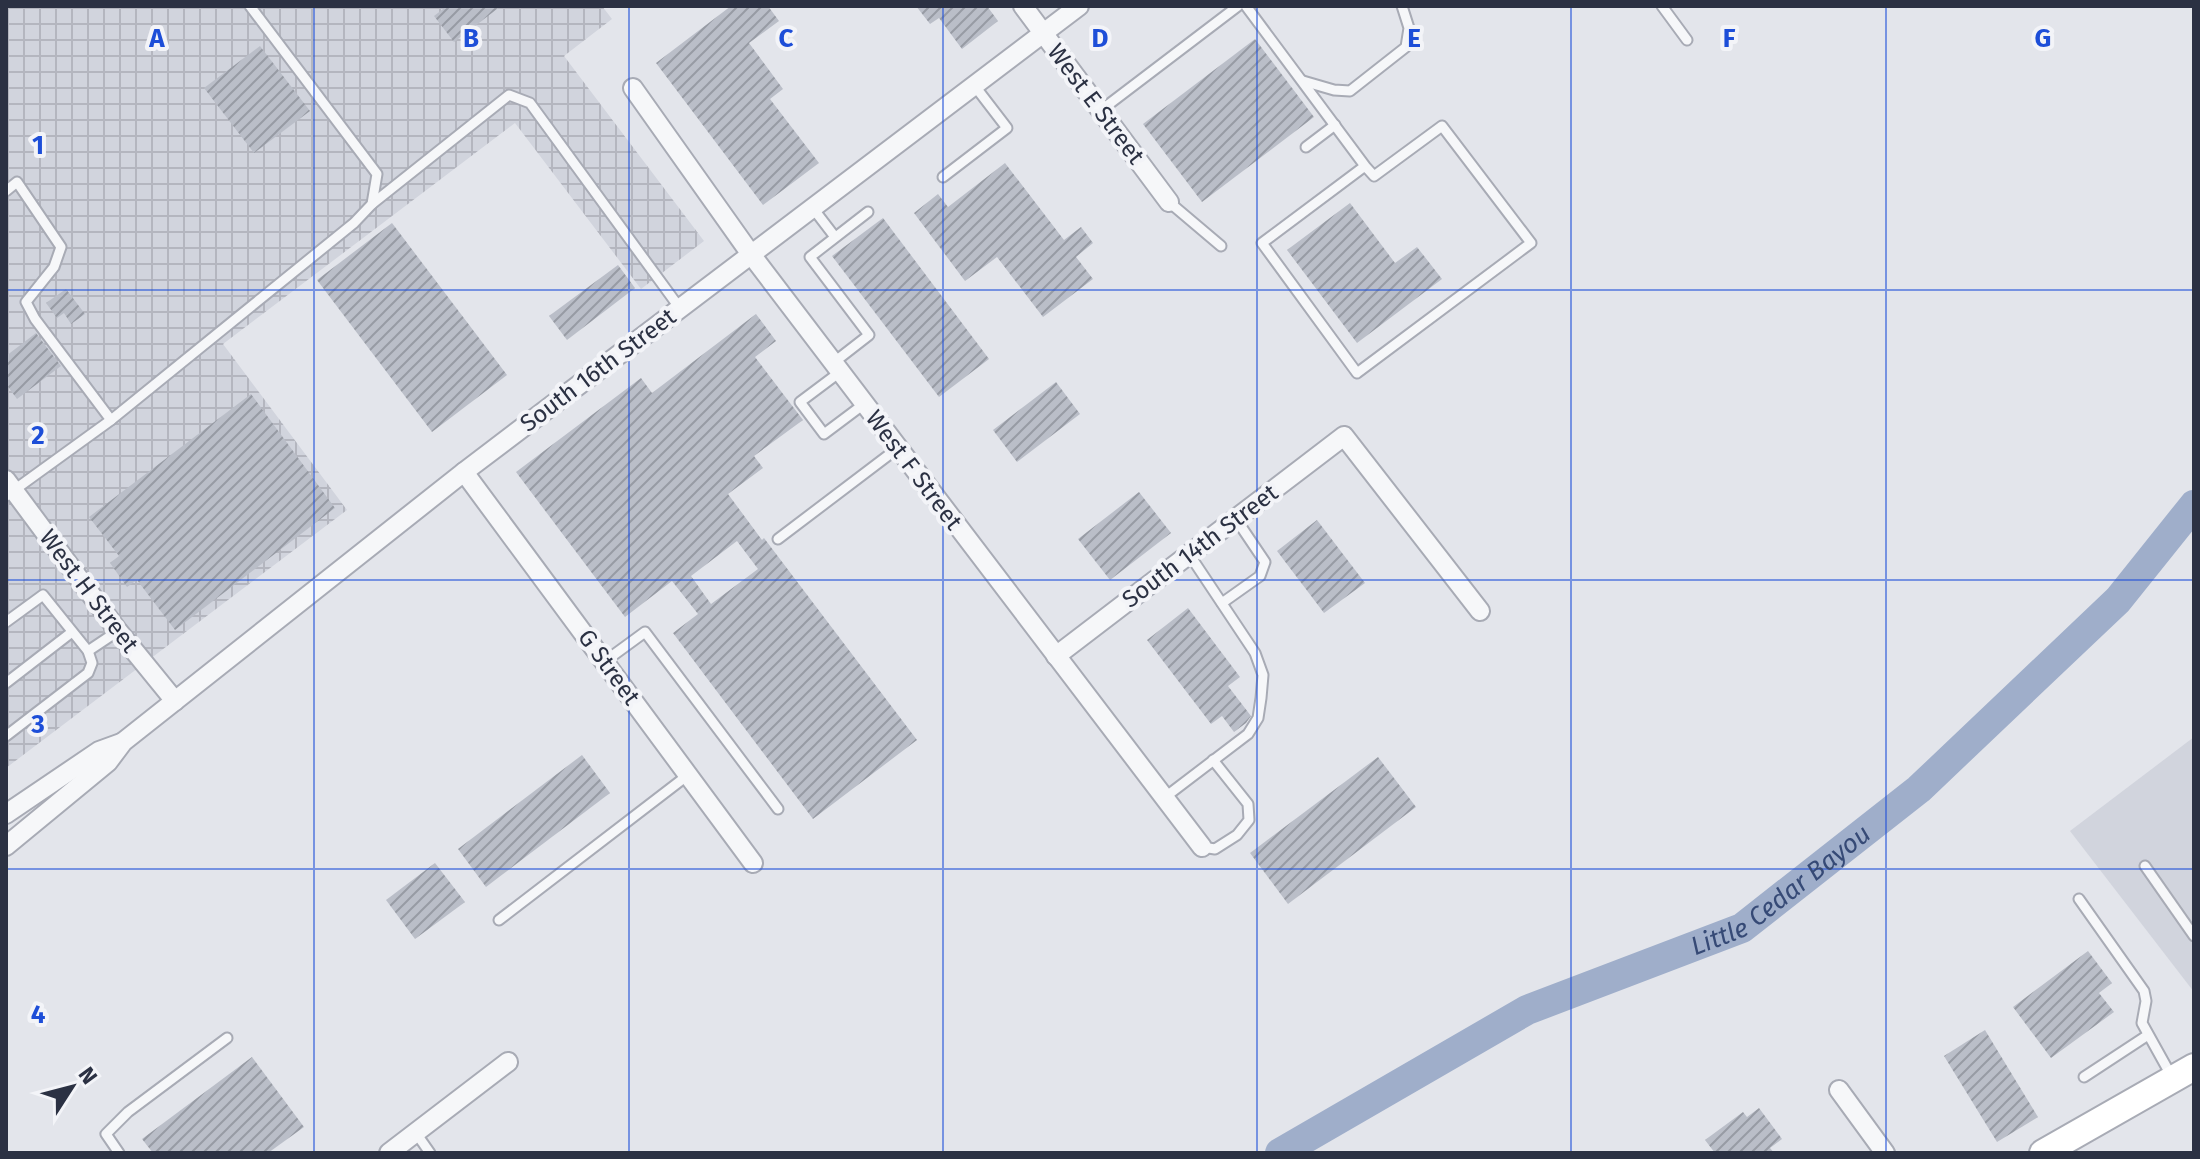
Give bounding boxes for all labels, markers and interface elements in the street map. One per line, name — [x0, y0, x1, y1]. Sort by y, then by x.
text: A — [148, 23, 165, 54]
text: B — [463, 23, 479, 54]
text: C — [779, 23, 794, 54]
text: D — [1092, 23, 1109, 54]
text: E — [1407, 23, 1421, 54]
text: F — [1723, 23, 1736, 54]
text: G — [2035, 23, 2051, 54]
street label: West E Street — [1042, 38, 1150, 170]
text: 1 — [32, 130, 44, 161]
street label: South 16th Street — [515, 302, 682, 438]
street label: West F Street — [860, 405, 968, 535]
text: 2 — [31, 420, 45, 451]
street label: South 14th Street — [1117, 478, 1284, 614]
street label: West H Street — [34, 524, 145, 658]
street label: G Street — [572, 624, 646, 711]
text: 3 — [30, 709, 45, 740]
water label: Little Cedar Bayou — [1686, 818, 1876, 962]
text: 4 — [31, 999, 46, 1030]
north arrow — [32, 1047, 112, 1127]
text: N — [73, 1062, 103, 1089]

